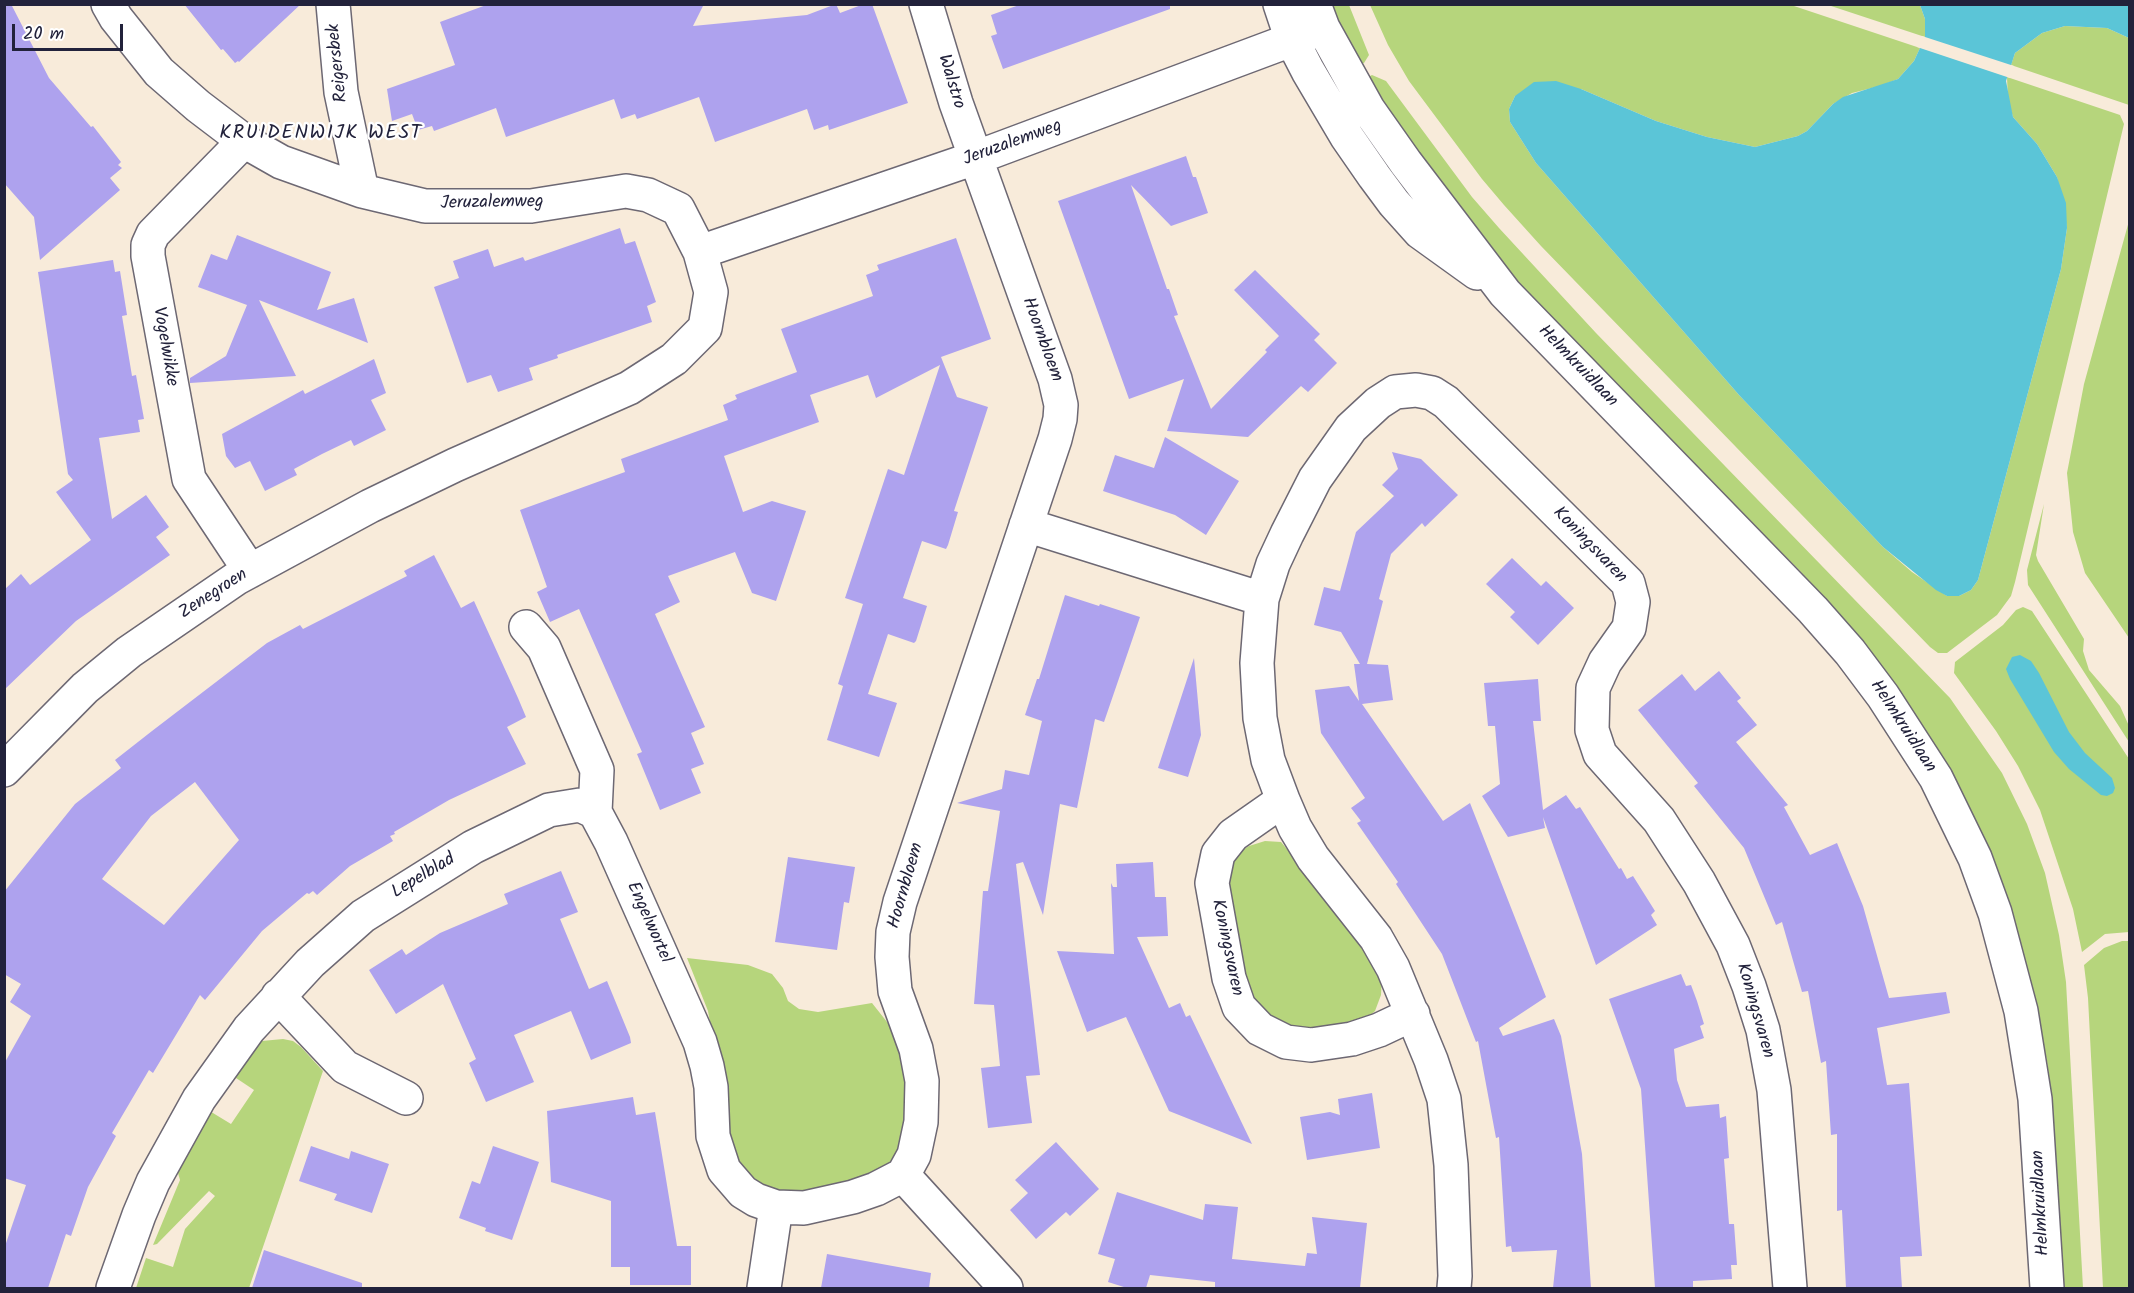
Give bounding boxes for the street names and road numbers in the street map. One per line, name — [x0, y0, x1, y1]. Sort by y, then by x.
street label: Reigersbek — [324, 23, 354, 103]
street label: Walstro — [932, 52, 968, 112]
street label: Jeruzalemweg — [961, 116, 1065, 172]
street label: Jeruzalemweg — [440, 192, 544, 216]
street label: Hoornbloem — [1016, 295, 1066, 385]
street label: Vogelwikke — [146, 306, 182, 388]
street label: Helmkruidlaan — [1532, 321, 1622, 413]
street label: Koningsvaren — [1547, 503, 1631, 589]
street label: Zenegroen — [176, 565, 252, 625]
street label: Helmkruidlaan — [1864, 677, 1940, 777]
street label: Hoornbloem — [884, 841, 930, 931]
street label: Lepelblad — [388, 850, 460, 904]
street label: Engelwortel — [620, 879, 676, 967]
street label: Koningsvaren — [1205, 898, 1247, 998]
street label: Koningsvaren — [1730, 961, 1778, 1061]
street label: Helmkruidlaan — [2028, 1149, 2056, 1257]

